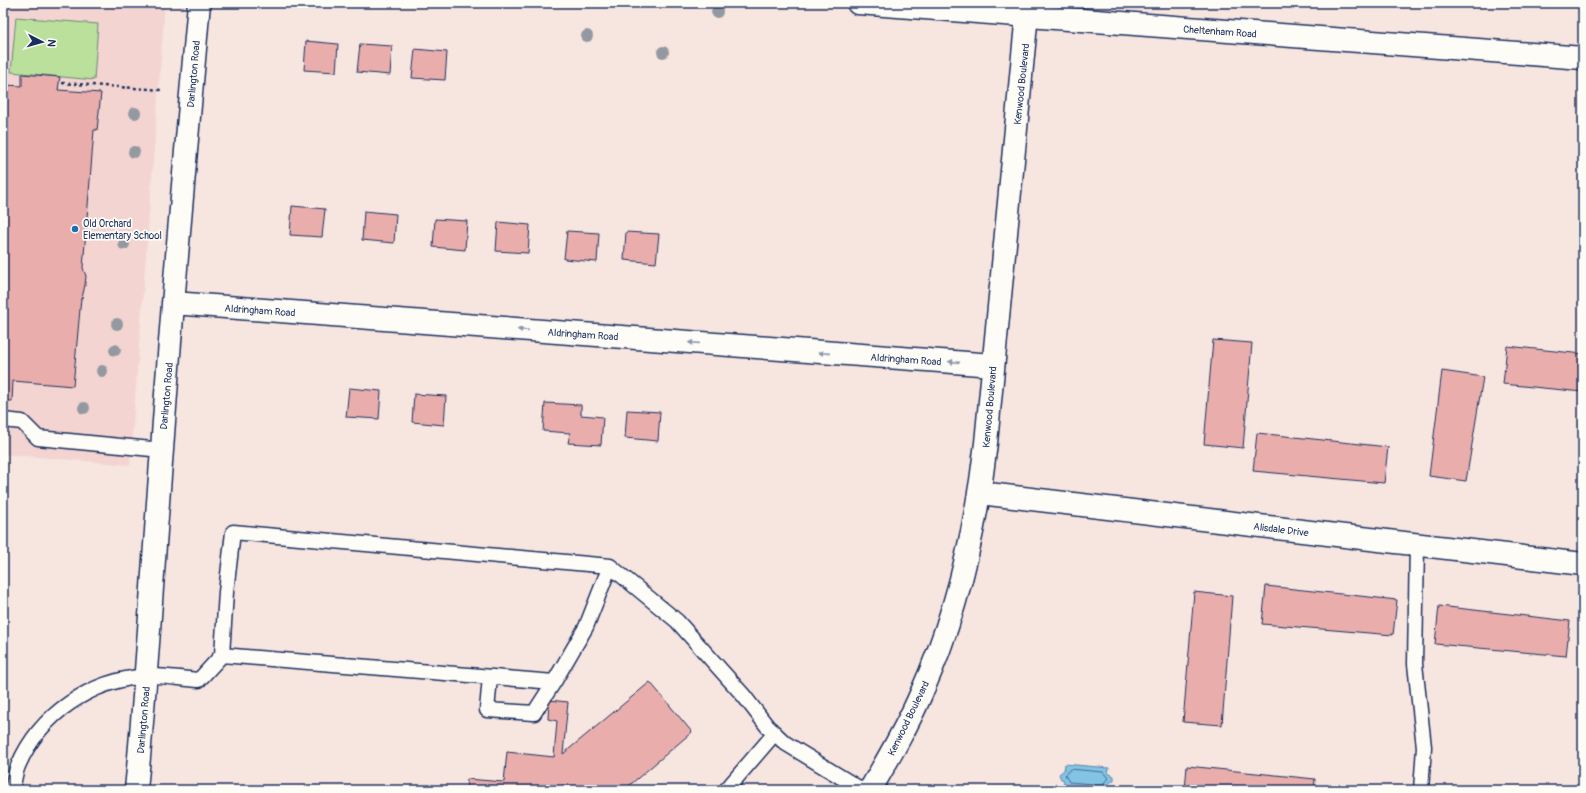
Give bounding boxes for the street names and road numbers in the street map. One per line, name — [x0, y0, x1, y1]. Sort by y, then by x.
street label: Cheltenham Road — [1183, 23, 1257, 41]
street label: Darlington Road — [185, 40, 203, 108]
street label: Kenwood Boulevard — [1012, 43, 1032, 125]
street label: Aldringham Road — [224, 303, 296, 319]
street label: Aldringham Road — [547, 327, 619, 343]
street label: Aldringham Road — [870, 352, 942, 368]
street label: Darlington Road — [158, 362, 176, 430]
street label: Kenwood Boulevard — [980, 366, 1000, 448]
street label: Alisdale Drive — [1253, 521, 1309, 539]
street label: Kenwood Boulevard — [886, 679, 932, 758]
street label: Darlington Road — [135, 686, 153, 754]

